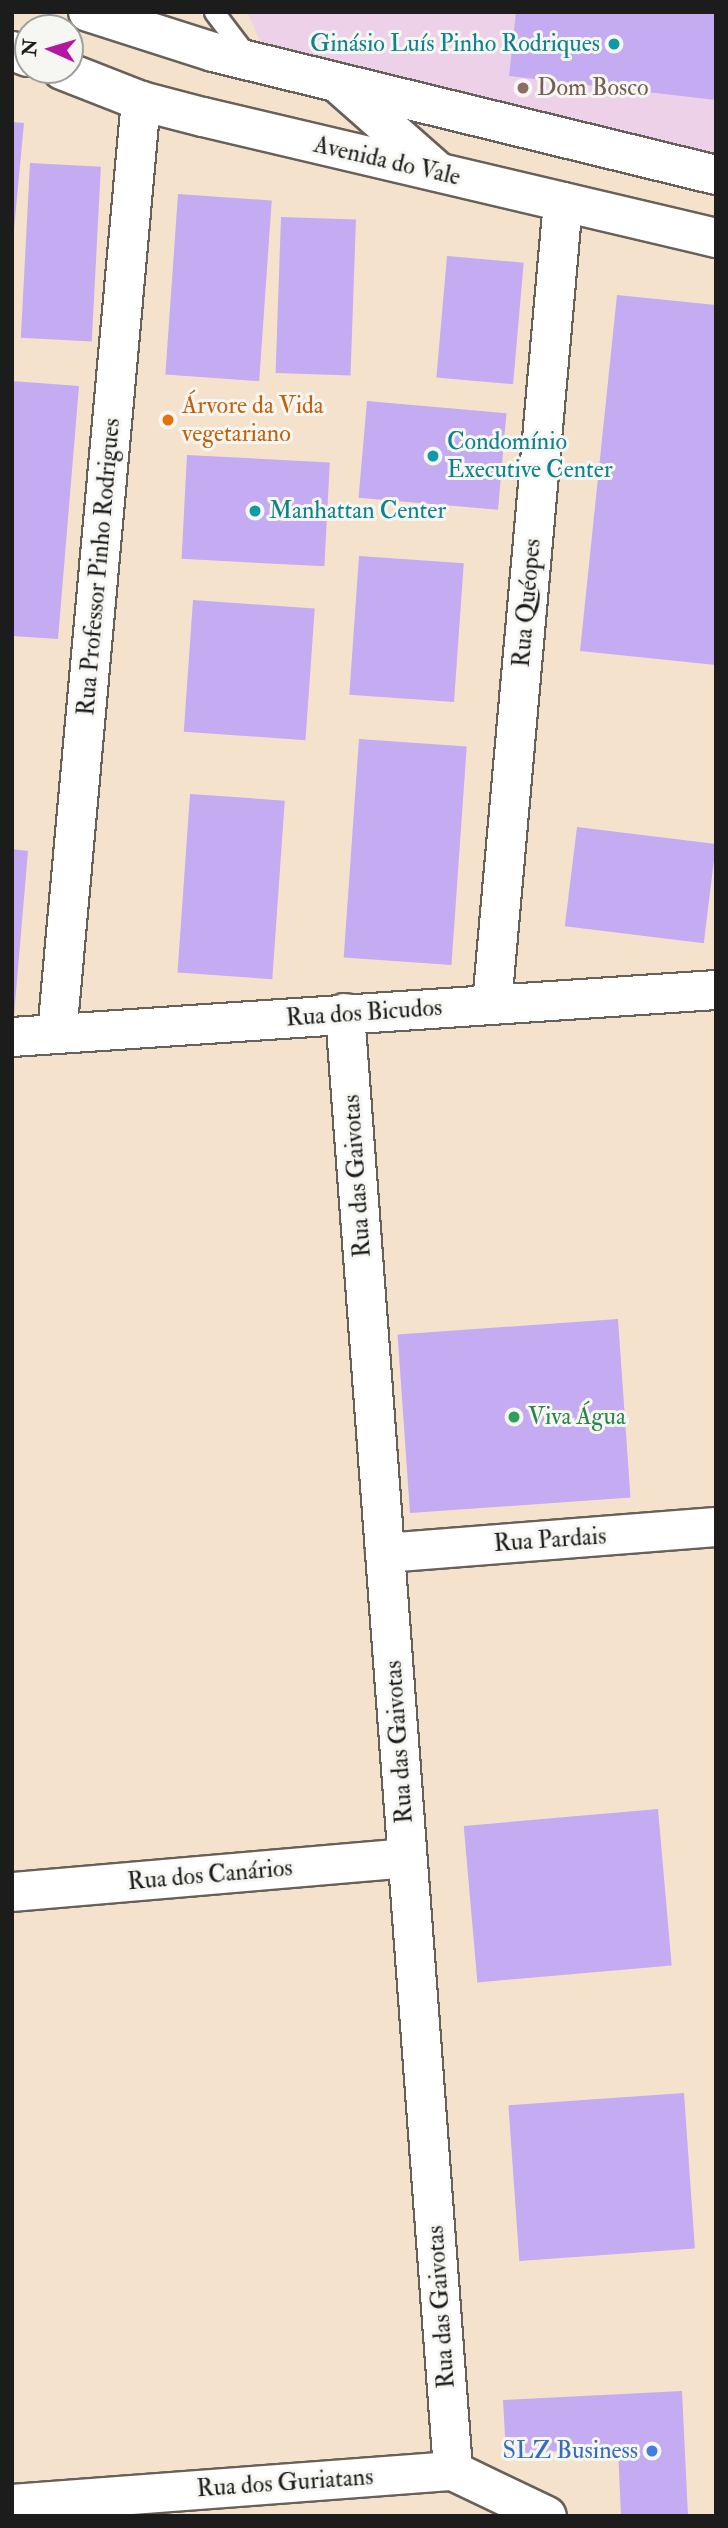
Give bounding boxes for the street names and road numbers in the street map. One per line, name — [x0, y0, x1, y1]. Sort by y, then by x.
street label: Avenida do Vale — [311, 130, 463, 192]
street label: Rua Professor Pinho Rodrigues — [72, 417, 126, 717]
street label: Rua Quéopes — [507, 538, 547, 668]
street label: Rua dos Bicudos — [285, 993, 443, 1033]
street label: Rua das Gaivotas — [337, 1094, 377, 1258]
street label: Rua Pardais — [493, 1522, 607, 1558]
street label: Rua das Gaivotas — [379, 1660, 419, 1824]
street label: Rua dos Canários — [126, 1853, 294, 1897]
street label: Rua das Gaivotas — [421, 2225, 461, 2389]
street label: Rua dos Guriatans — [196, 2462, 374, 2504]

